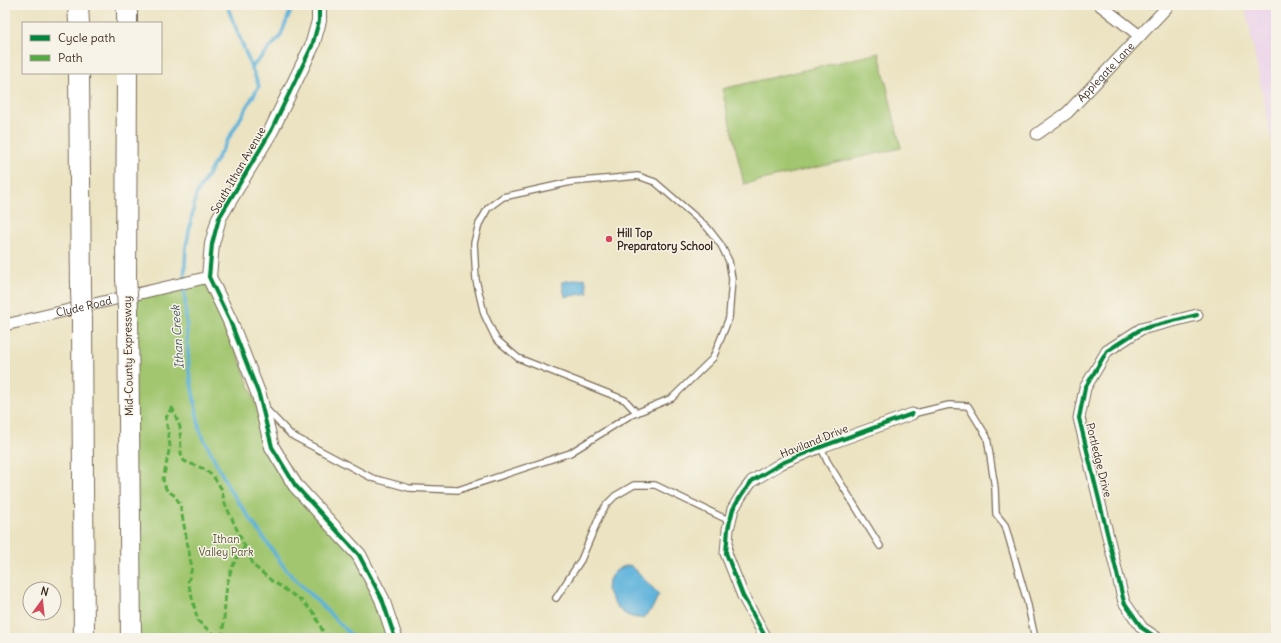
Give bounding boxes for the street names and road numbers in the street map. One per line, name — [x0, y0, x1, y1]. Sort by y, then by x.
street label: Applegate Lane — [1074, 39, 1137, 105]
street label: South Ithan Avenue — [207, 124, 269, 216]
street label: Clyde Road — [55, 293, 114, 320]
street label: Mid-County Expressway — [120, 296, 136, 416]
street label: Haviland Drive — [778, 421, 850, 461]
street label: Portledge Drive — [1083, 421, 1115, 499]

